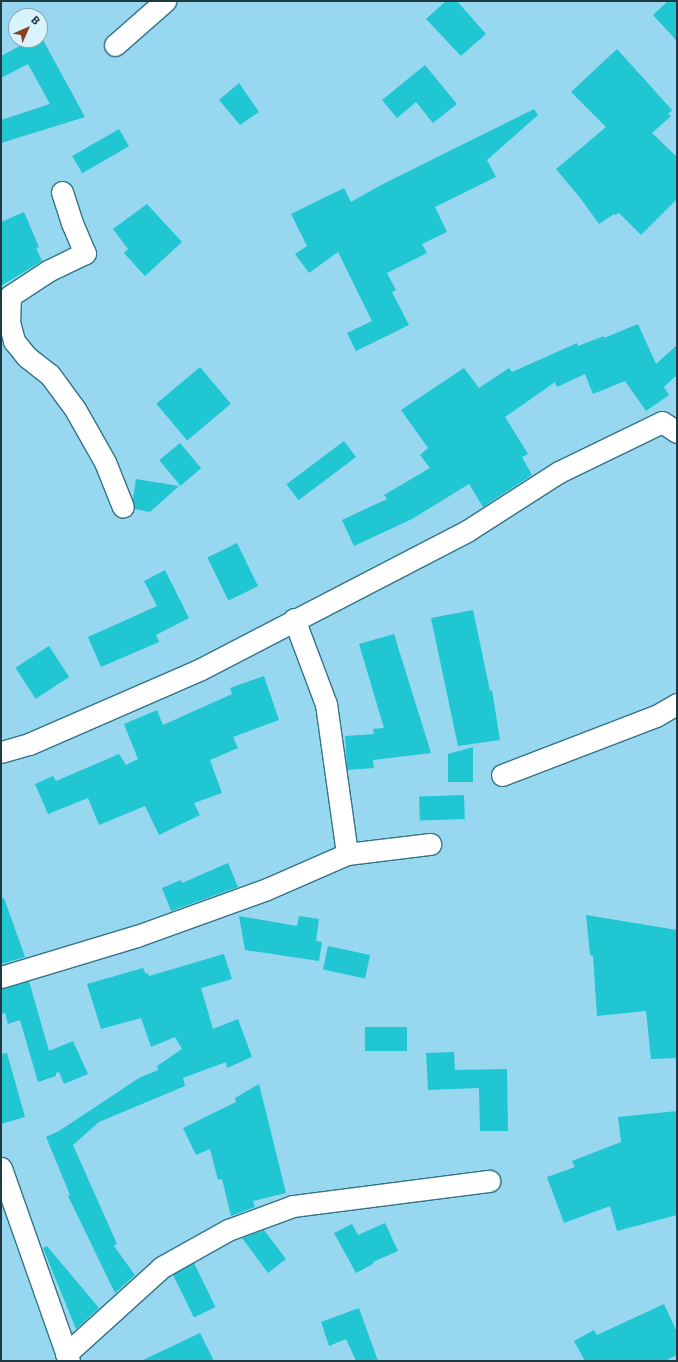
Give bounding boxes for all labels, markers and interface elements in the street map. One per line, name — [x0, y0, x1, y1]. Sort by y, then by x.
north arrow — [8, 8, 48, 48]
text: B — [28, 12, 44, 28]

